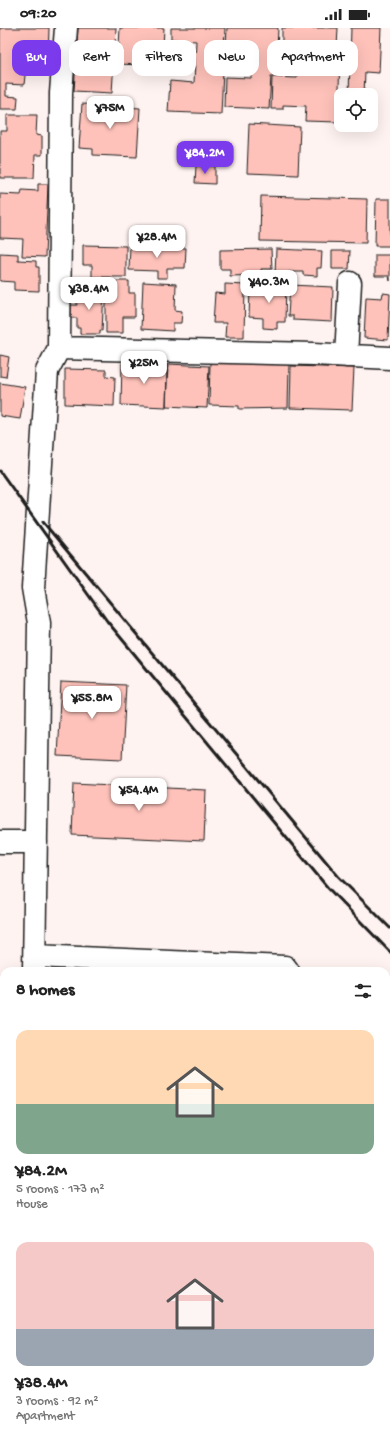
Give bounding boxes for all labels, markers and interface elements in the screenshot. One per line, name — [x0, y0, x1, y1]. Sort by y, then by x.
text: 09:20 — [20, 5, 57, 23]
chip: Buy — [12, 40, 61, 76]
chip: Rent — [69, 40, 124, 76]
chip: Filters — [132, 40, 196, 76]
chip: New — [204, 40, 259, 76]
chip: Apartment — [267, 40, 358, 76]
map controls — [334, 88, 378, 132]
button: locate — [334, 88, 378, 132]
pin: ¥75M — [86, 96, 134, 130]
text: ¥75M — [96, 101, 124, 116]
pin: ¥84.2M — [172, 141, 238, 175]
text: ¥84.2M — [186, 146, 224, 161]
pin: ¥28.4M — [124, 225, 190, 259]
text: ¥28.4M — [138, 230, 176, 245]
pin: ¥40.3M — [236, 270, 302, 304]
text: ¥40.3M — [249, 275, 289, 290]
pin: ¥38.4M — [56, 277, 122, 311]
text: ¥38.4M — [69, 282, 109, 297]
pin: ¥25M — [120, 351, 168, 385]
text: ¥25M — [130, 356, 158, 371]
pin: ¥55.8M — [59, 686, 125, 720]
text: ¥55.8M — [72, 691, 112, 706]
pin: ¥54.4M — [106, 778, 172, 812]
text: ¥54.4M — [120, 783, 158, 798]
icon: filters — [352, 980, 374, 1002]
text: 8 homes — [16, 981, 74, 1001]
icon: home — [159, 1056, 231, 1128]
text: ¥84.2M — [16, 1162, 67, 1182]
text: 5 rooms · 173 m² — [16, 1182, 104, 1197]
text: House — [16, 1197, 48, 1212]
icon: home — [159, 1268, 231, 1340]
text: ¥38.4M — [16, 1374, 67, 1394]
text: 3 rooms · 92 m² — [16, 1394, 99, 1409]
text: Apartment — [16, 1409, 75, 1424]

